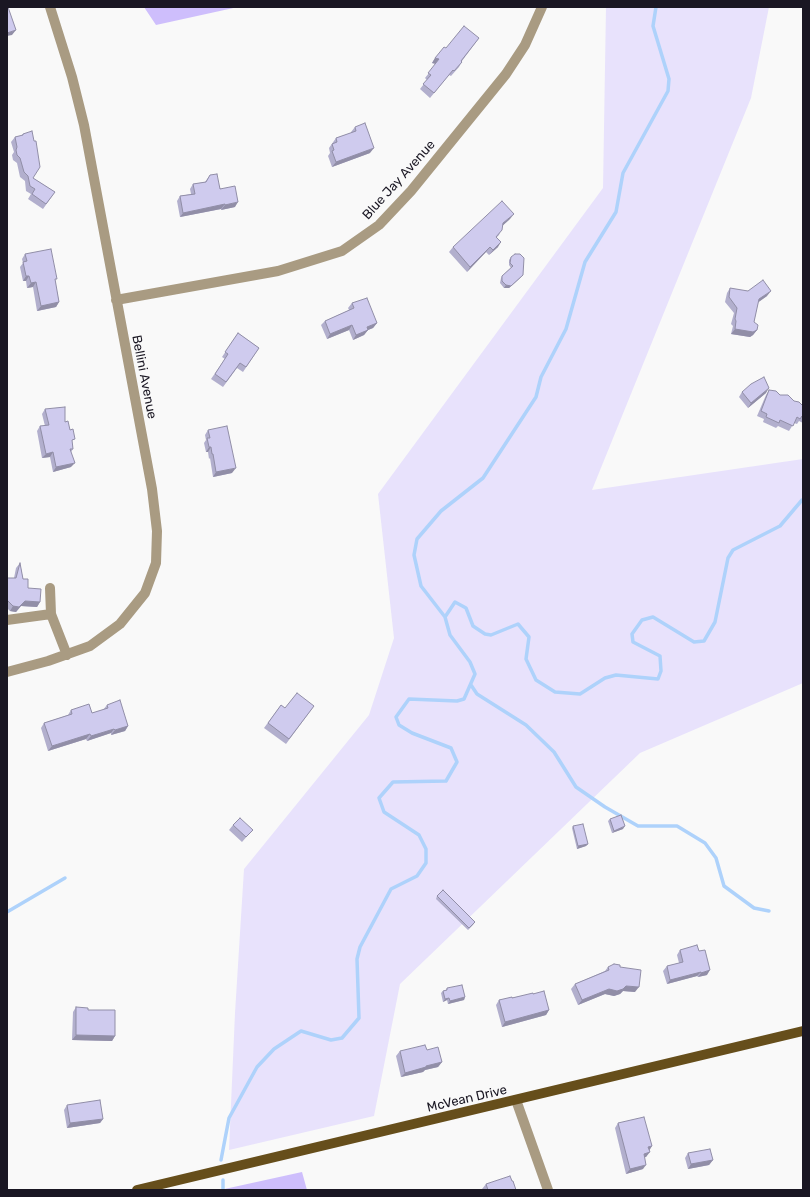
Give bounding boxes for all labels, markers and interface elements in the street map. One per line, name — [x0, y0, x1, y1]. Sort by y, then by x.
street label: Blue Jay Avenue — [359, 137, 439, 223]
street label: Bellini Avenue — [128, 334, 160, 420]
street label: McVean Drive — [426, 1082, 508, 1116]

